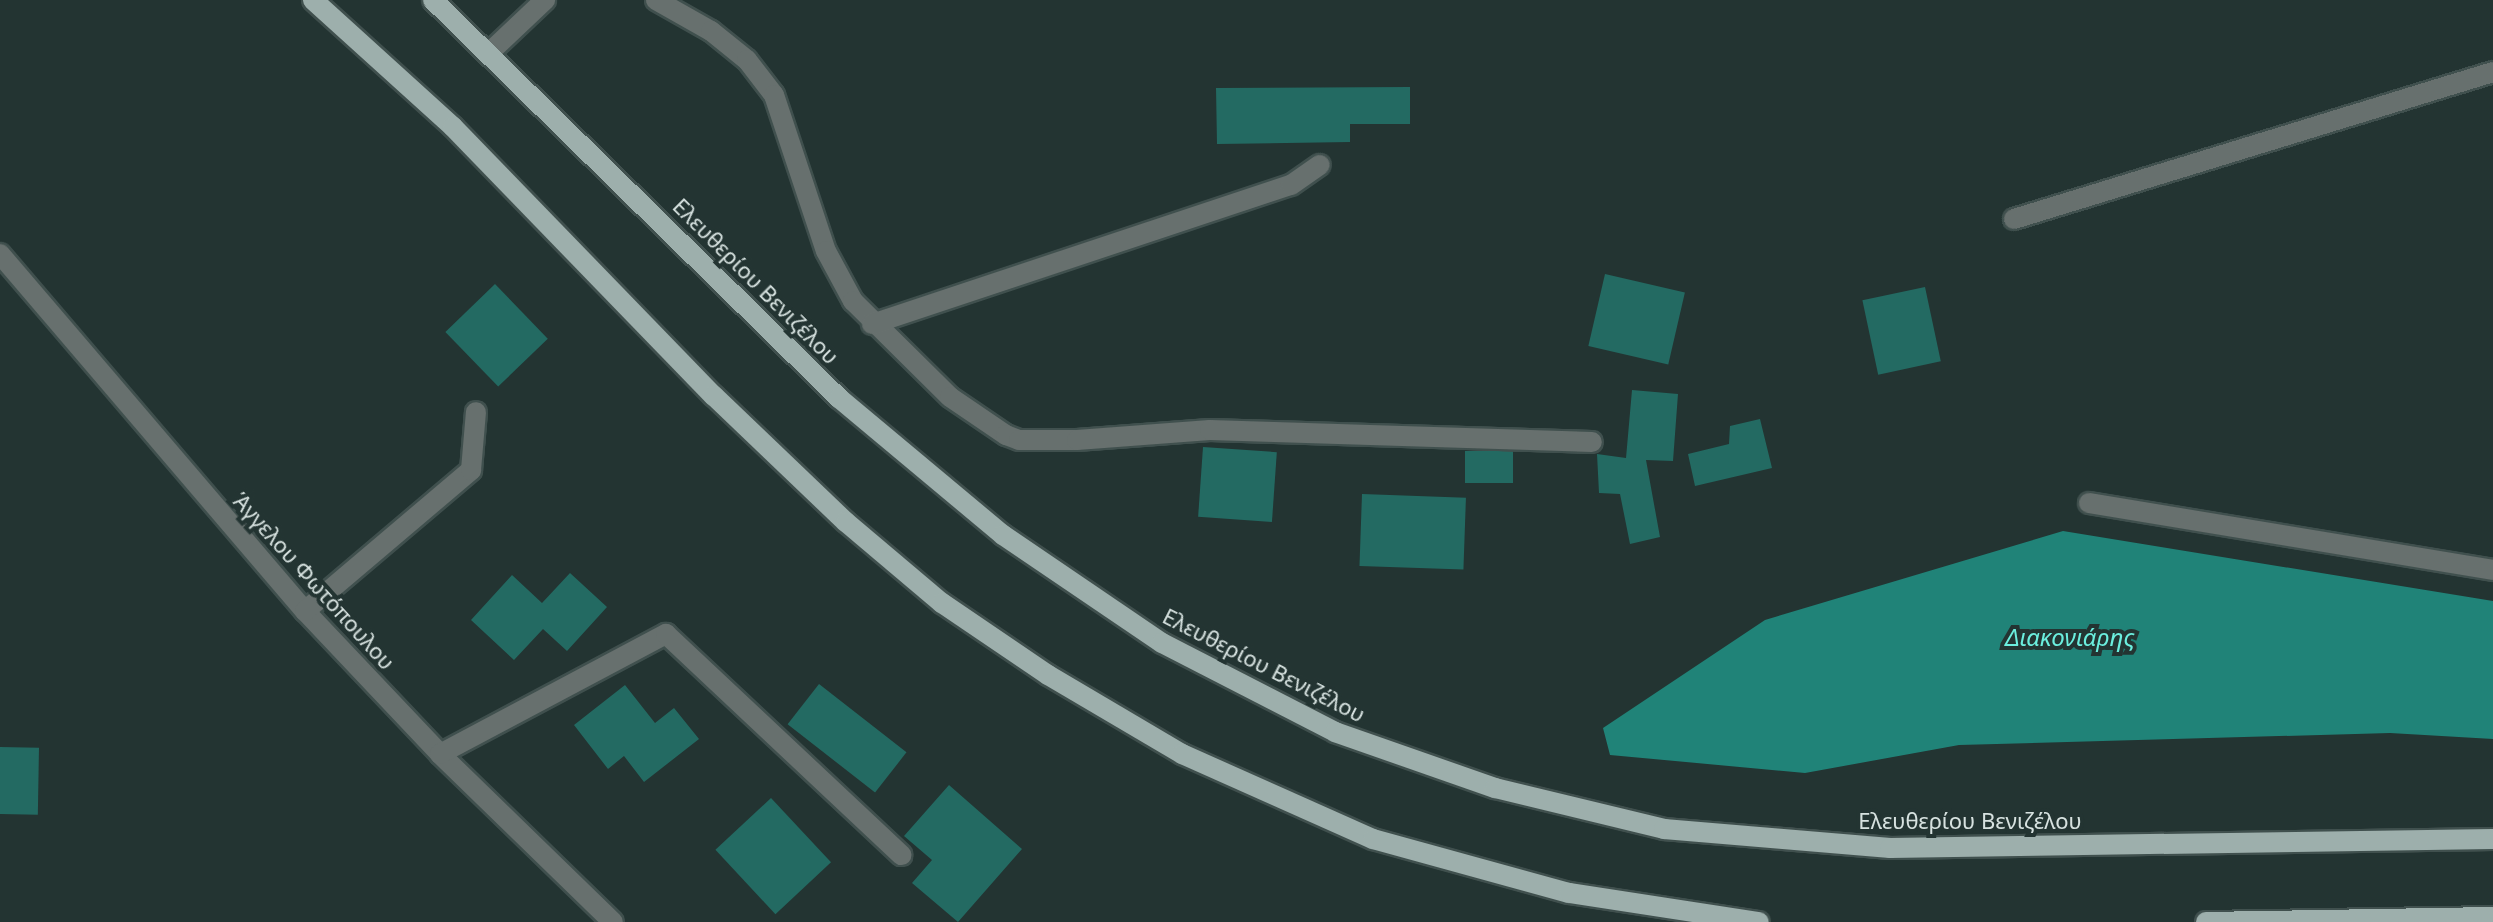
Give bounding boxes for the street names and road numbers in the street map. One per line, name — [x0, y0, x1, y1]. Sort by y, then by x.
street label: Ελευθερίου Βενιζέλου — [668, 193, 844, 369]
street label: Άγγελου Φωτόπουλου — [228, 487, 400, 675]
street label: Ελευθερίου Βενιζέλου — [1159, 603, 1369, 727]
street label: Ελευθερίου Βενιζέλου — [1858, 808, 2082, 834]

